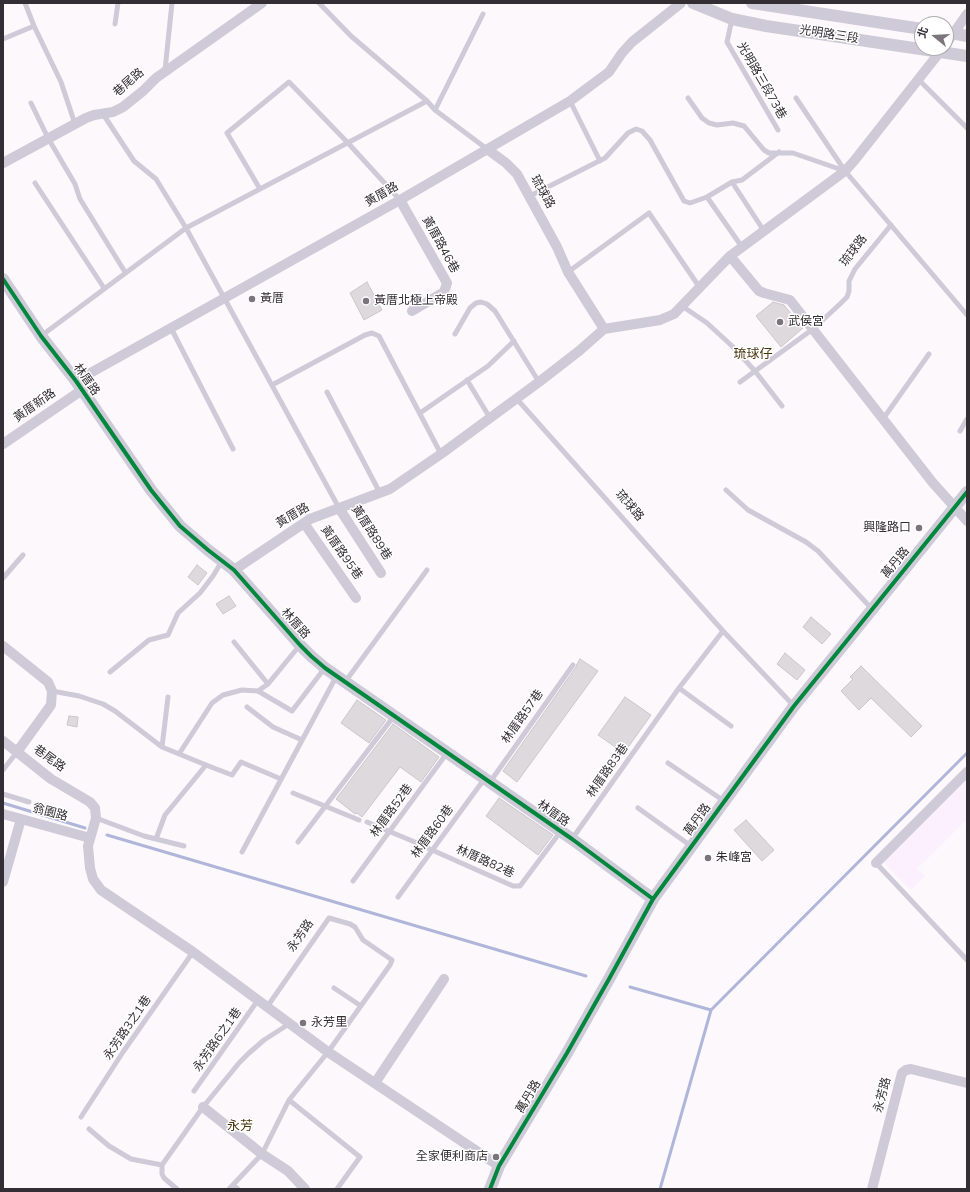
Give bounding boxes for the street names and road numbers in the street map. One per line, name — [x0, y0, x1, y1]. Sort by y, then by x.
street label: 光明路三段 — [798, 23, 860, 47]
street label: 光明路三段73巷 — [733, 40, 789, 122]
street label: 巷尾路 — [111, 66, 147, 100]
street label: 琉球路 — [527, 173, 557, 211]
street label: 黃厝路 — [363, 180, 401, 210]
street label: 黃厝路46巷 — [419, 214, 461, 276]
street label: 琉球路 — [837, 232, 871, 270]
street label: 林厝路 — [70, 361, 102, 399]
street label: 黃厝新路 — [11, 386, 59, 426]
street label: 琉球路 — [612, 488, 646, 524]
street label: 黃厝路 — [274, 501, 312, 531]
street label: 黃厝路89巷 — [348, 503, 394, 563]
street label: 黃厝路95巷 — [317, 523, 365, 583]
street label: 萬丹路 — [879, 544, 913, 582]
street label: 林厝路 — [278, 606, 312, 642]
street label: 林厝路57巷 — [499, 687, 547, 747]
street label: 林厝路83巷 — [584, 741, 632, 801]
street label: 巷尾路 — [30, 743, 68, 775]
street label: 林厝路52巷 — [368, 782, 416, 840]
street label: 林厝路 — [534, 798, 572, 830]
street label: 翁園路 — [31, 801, 69, 825]
street label: 萬丹路 — [682, 801, 714, 839]
street label: 林厝路60巷 — [409, 803, 457, 861]
street label: 林厝路82巷 — [454, 843, 516, 881]
street label: 永芳路 — [285, 917, 317, 955]
street label: 永芳路3之1巷 — [101, 993, 155, 1063]
street label: 永芳路6之1巷 — [191, 1005, 245, 1075]
street label: 永芳路 — [871, 1076, 895, 1114]
street label: 萬丹路 — [514, 1078, 544, 1116]

